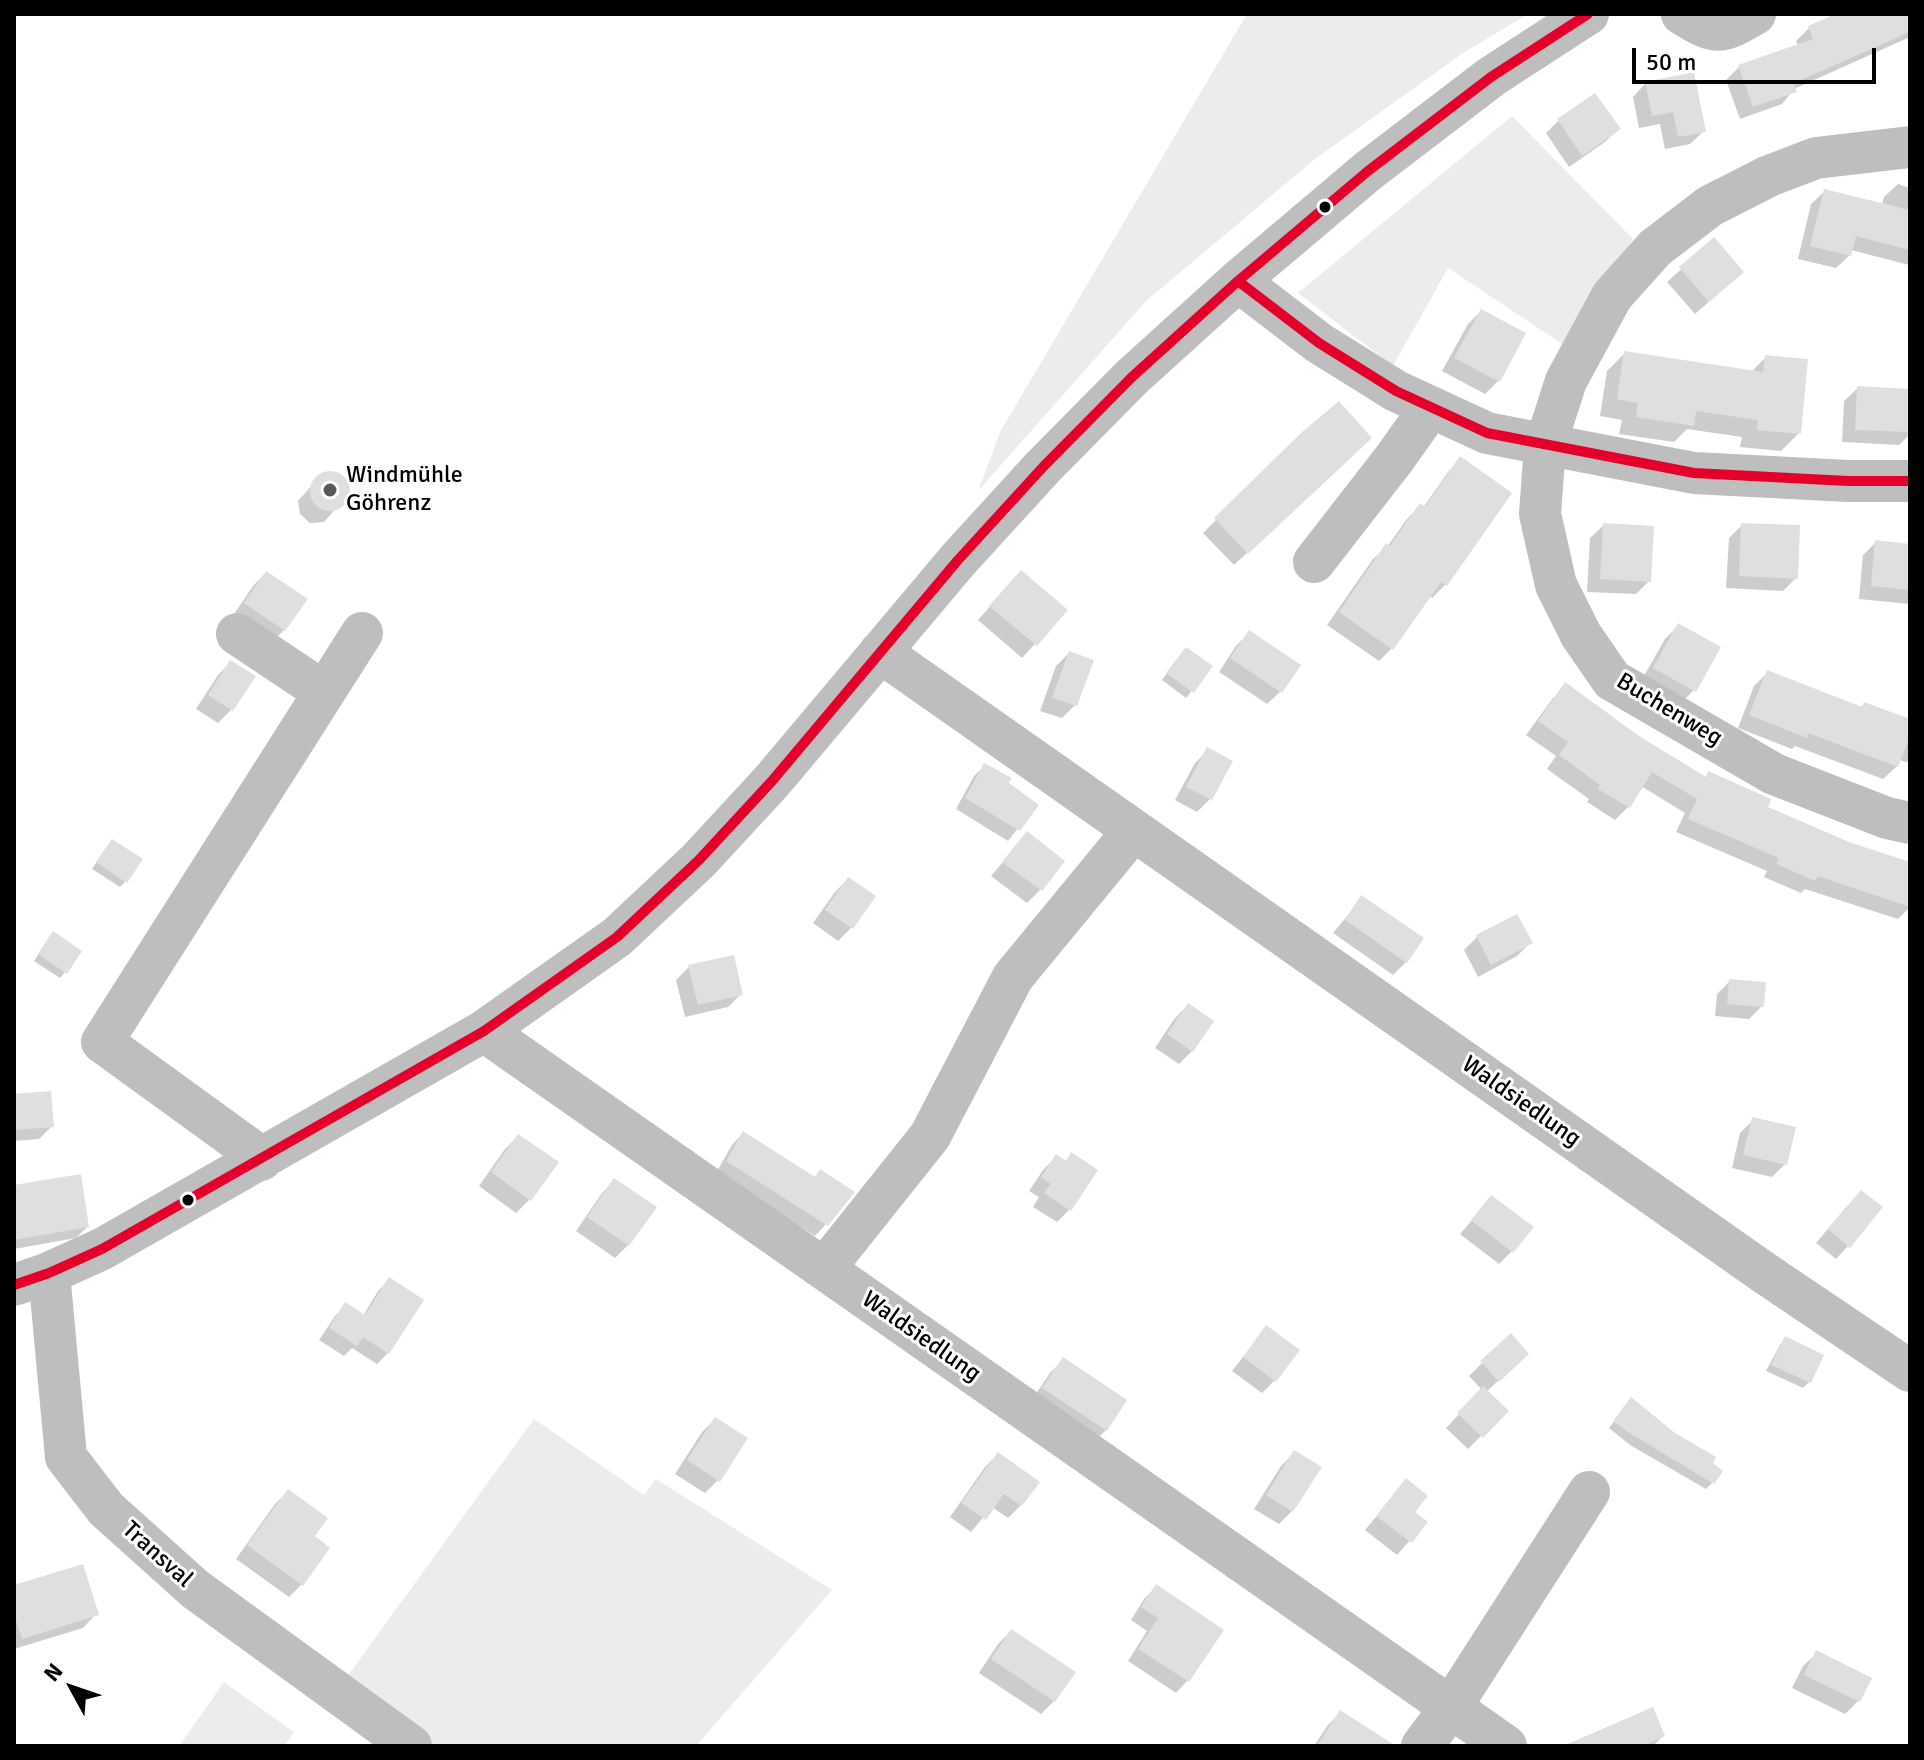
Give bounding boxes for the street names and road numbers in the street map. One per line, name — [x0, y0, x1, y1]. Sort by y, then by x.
street label: Buchenweg — [1611, 667, 1727, 753]
street label: Waldsiedlung — [1456, 1050, 1586, 1154]
street label: Waldsiedlung — [856, 1285, 986, 1389]
street label: Transval — [116, 1516, 198, 1594]

